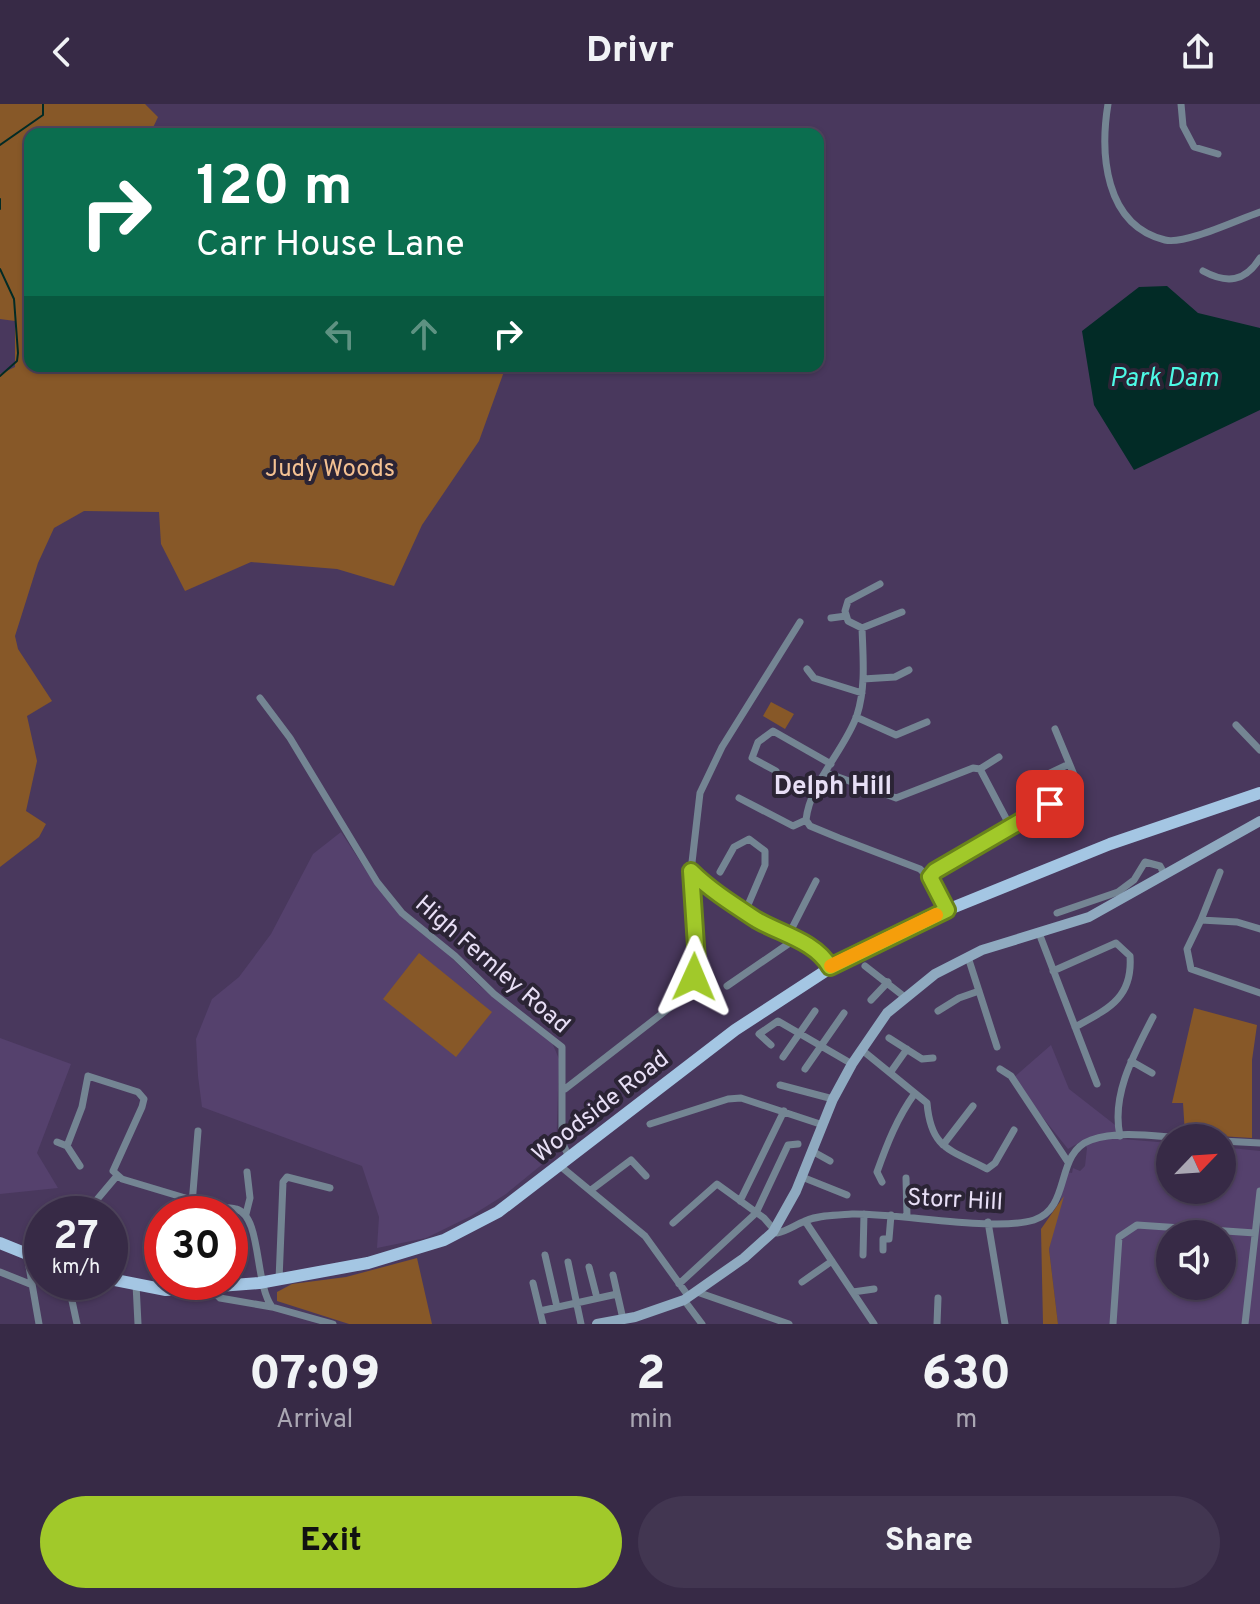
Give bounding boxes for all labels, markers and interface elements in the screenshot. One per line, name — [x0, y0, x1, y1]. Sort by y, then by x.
text: Drivr — [586, 29, 674, 75]
icon: back — [40, 30, 84, 74]
icon: share — [1176, 30, 1220, 74]
text: 120 m — [196, 154, 353, 224]
icon: right — [64, 160, 168, 264]
text: Carr House Lane — [196, 223, 465, 269]
icon: left — [318, 312, 362, 356]
icon: ahead — [402, 312, 446, 356]
icon: right — [486, 312, 530, 356]
water label: Park Dam — [1110, 363, 1219, 396]
park label: Judy Woods — [265, 455, 395, 485]
pin — [1016, 770, 1084, 838]
district label: Delph Hill — [774, 771, 892, 804]
icon: arrive — [1028, 782, 1072, 826]
street label: High Fernley Road — [408, 890, 575, 1041]
position arrow — [652, 935, 736, 1019]
street label: Woodside Road — [527, 1045, 676, 1170]
north arrow — [1156, 1124, 1236, 1204]
map controls — [1156, 1124, 1236, 1300]
street label: Storr Hill — [906, 1184, 1004, 1218]
speed limit sign: 30 — [144, 1196, 248, 1300]
text: 27 — [53, 1213, 99, 1263]
button: sound — [1156, 1220, 1236, 1300]
text: km/h — [52, 1255, 100, 1281]
text: 07:09 — [249, 1346, 380, 1406]
text: 2 — [636, 1346, 666, 1406]
text: 630 — [922, 1346, 1011, 1406]
text: Arrival — [276, 1404, 353, 1437]
text: min — [629, 1404, 673, 1437]
text: m — [955, 1404, 977, 1437]
button: Exit — [40, 1496, 622, 1588]
button: Share — [638, 1496, 1220, 1588]

